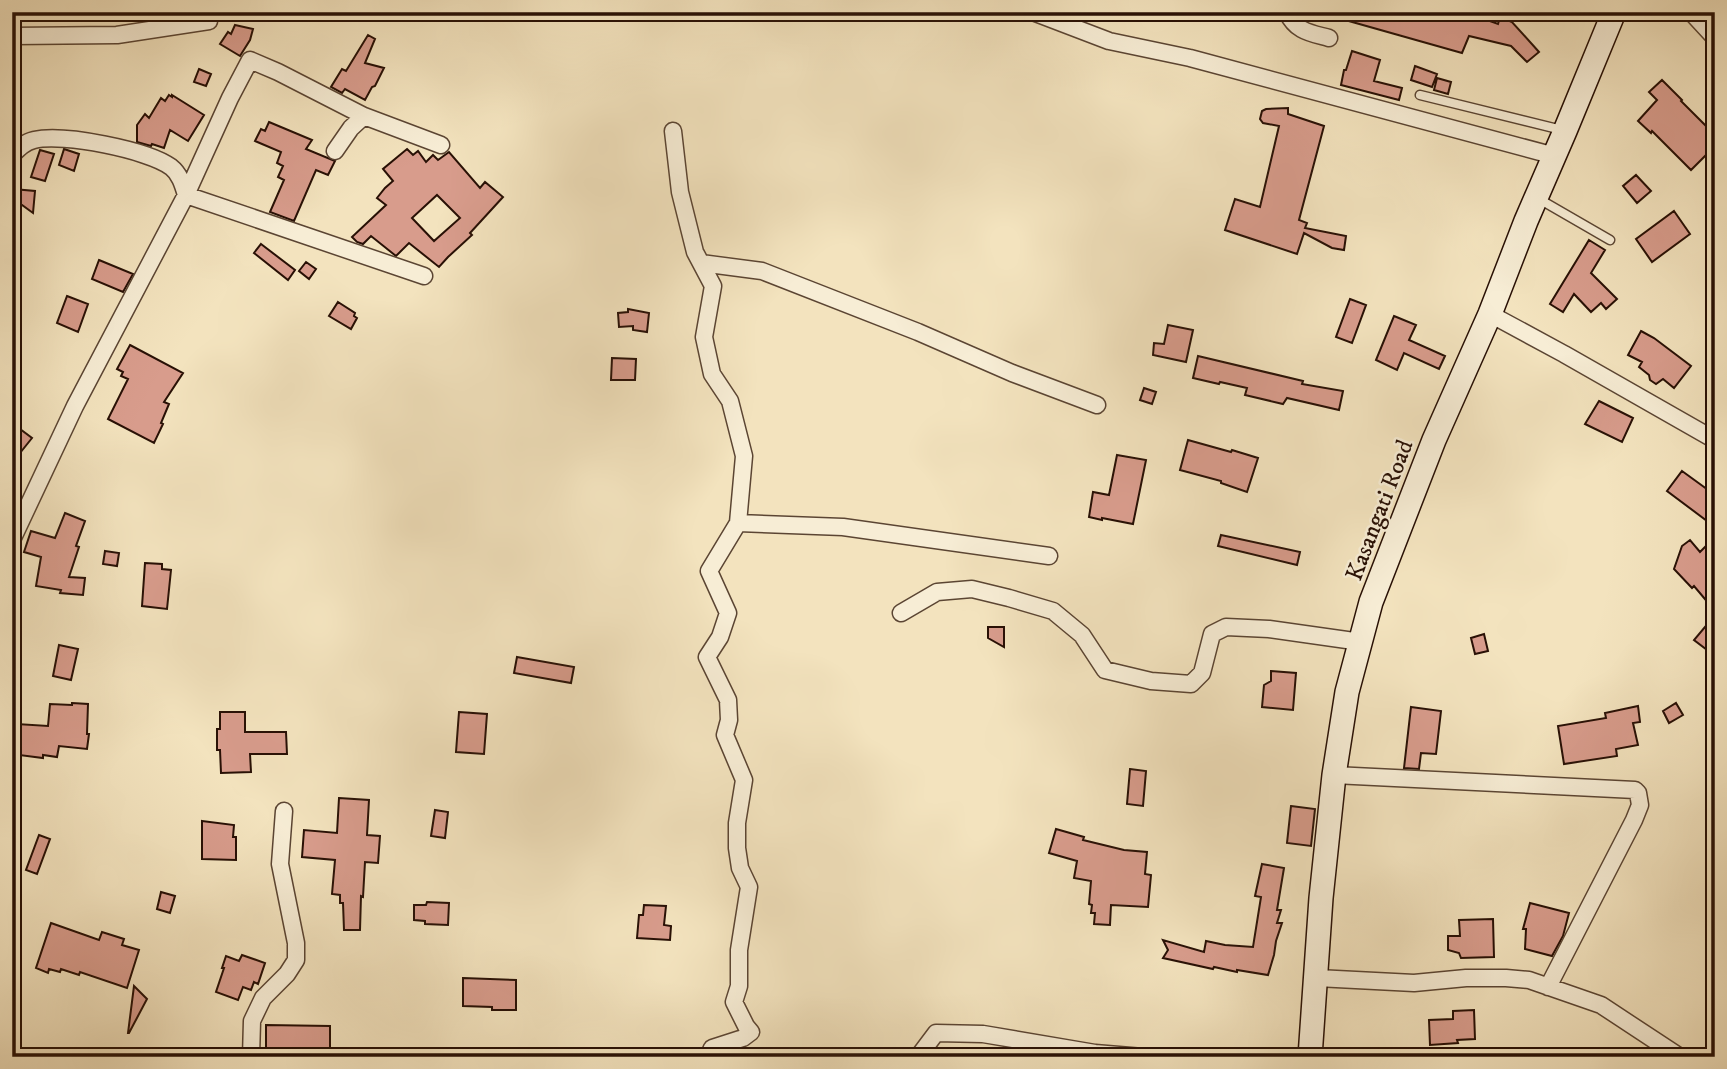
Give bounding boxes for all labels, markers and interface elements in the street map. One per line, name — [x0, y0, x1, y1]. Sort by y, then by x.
street label: Kasangati Road — [1339, 436, 1421, 585]

